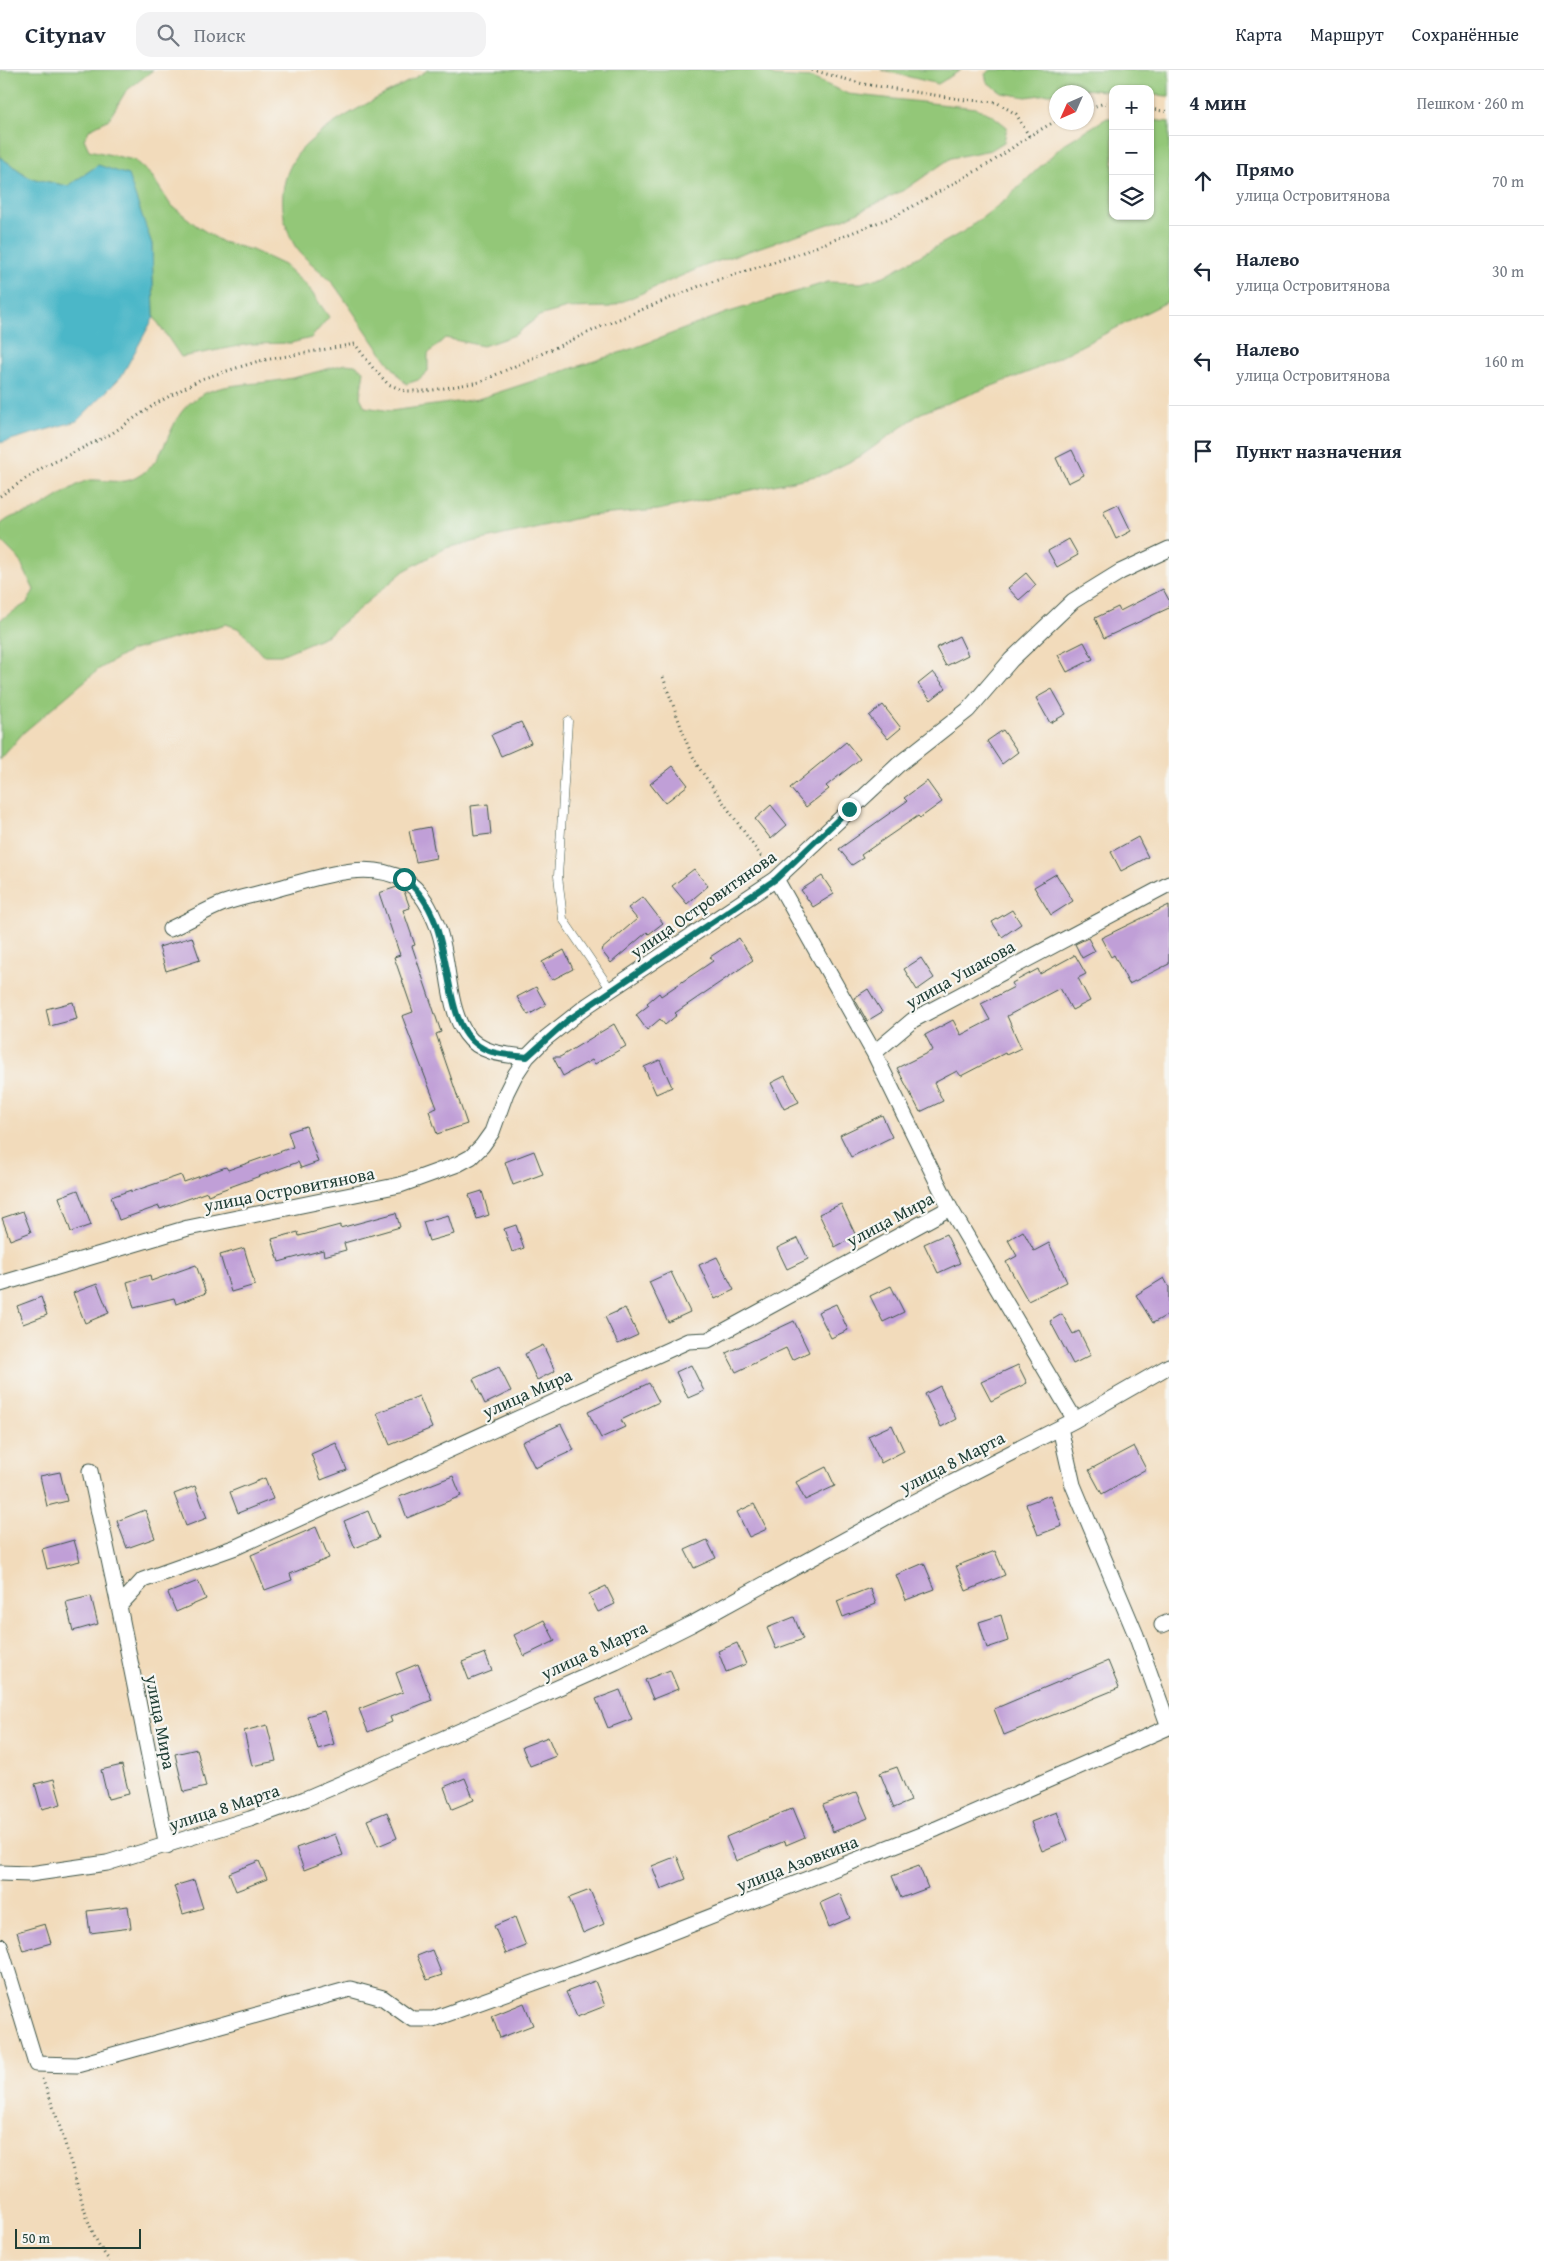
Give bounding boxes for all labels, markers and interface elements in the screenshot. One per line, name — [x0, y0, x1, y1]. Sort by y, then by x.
search box — [136, 12, 486, 57]
text: Citynav — [25, 17, 106, 52]
icon: search — [154, 21, 182, 49]
text: Поиск — [194, 21, 245, 49]
text: Карта — [1236, 21, 1282, 48]
text: Маршрут — [1310, 21, 1384, 48]
text: Сохранённые — [1412, 21, 1519, 48]
north arrow — [1049, 85, 1094, 130]
map controls — [1109, 85, 1154, 220]
button: + — [1109, 85, 1154, 130]
text: 4 мин — [1189, 87, 1246, 118]
text: Пешком · 260 m — [1417, 91, 1524, 115]
button: − — [1109, 130, 1154, 175]
text: Прямо — [1236, 155, 1294, 183]
icon: ahead — [1189, 167, 1217, 195]
text: 70 m — [1492, 169, 1524, 193]
button: layers — [1109, 175, 1154, 220]
text: улица Островитянова — [1236, 183, 1390, 207]
text: Налево — [1236, 245, 1299, 273]
icon: left — [1189, 257, 1217, 285]
text: 30 m — [1492, 259, 1524, 283]
text: улица Островитянова — [1236, 273, 1390, 297]
text: Налево — [1236, 335, 1299, 363]
icon: left — [1189, 347, 1217, 375]
text: 160 m — [1484, 349, 1524, 373]
text: улица Островитянова — [1236, 363, 1390, 387]
icon: arrive — [1189, 437, 1217, 465]
text: Пункт назначения — [1236, 437, 1402, 465]
route end — [838, 798, 861, 821]
street label: улица Островитянова — [623, 843, 782, 965]
route start — [393, 868, 416, 891]
street label: улица Ушакова — [899, 932, 1020, 1016]
street label: улица Островитянова — [200, 1159, 377, 1219]
street label: улица Мира — [841, 1184, 939, 1254]
street label: улица Мира — [477, 1361, 577, 1425]
street label: улица 8 Марта — [894, 1424, 1010, 1501]
street label: улица 8 Марта — [535, 1613, 652, 1687]
street label: улица Мира — [138, 1671, 183, 1772]
street label: улица 8 Марта — [164, 1776, 283, 1838]
street label: улица Азовкина — [731, 1827, 862, 1899]
scale bar — [15, 2226, 141, 2249]
text: 50 m — [22, 2228, 50, 2248]

